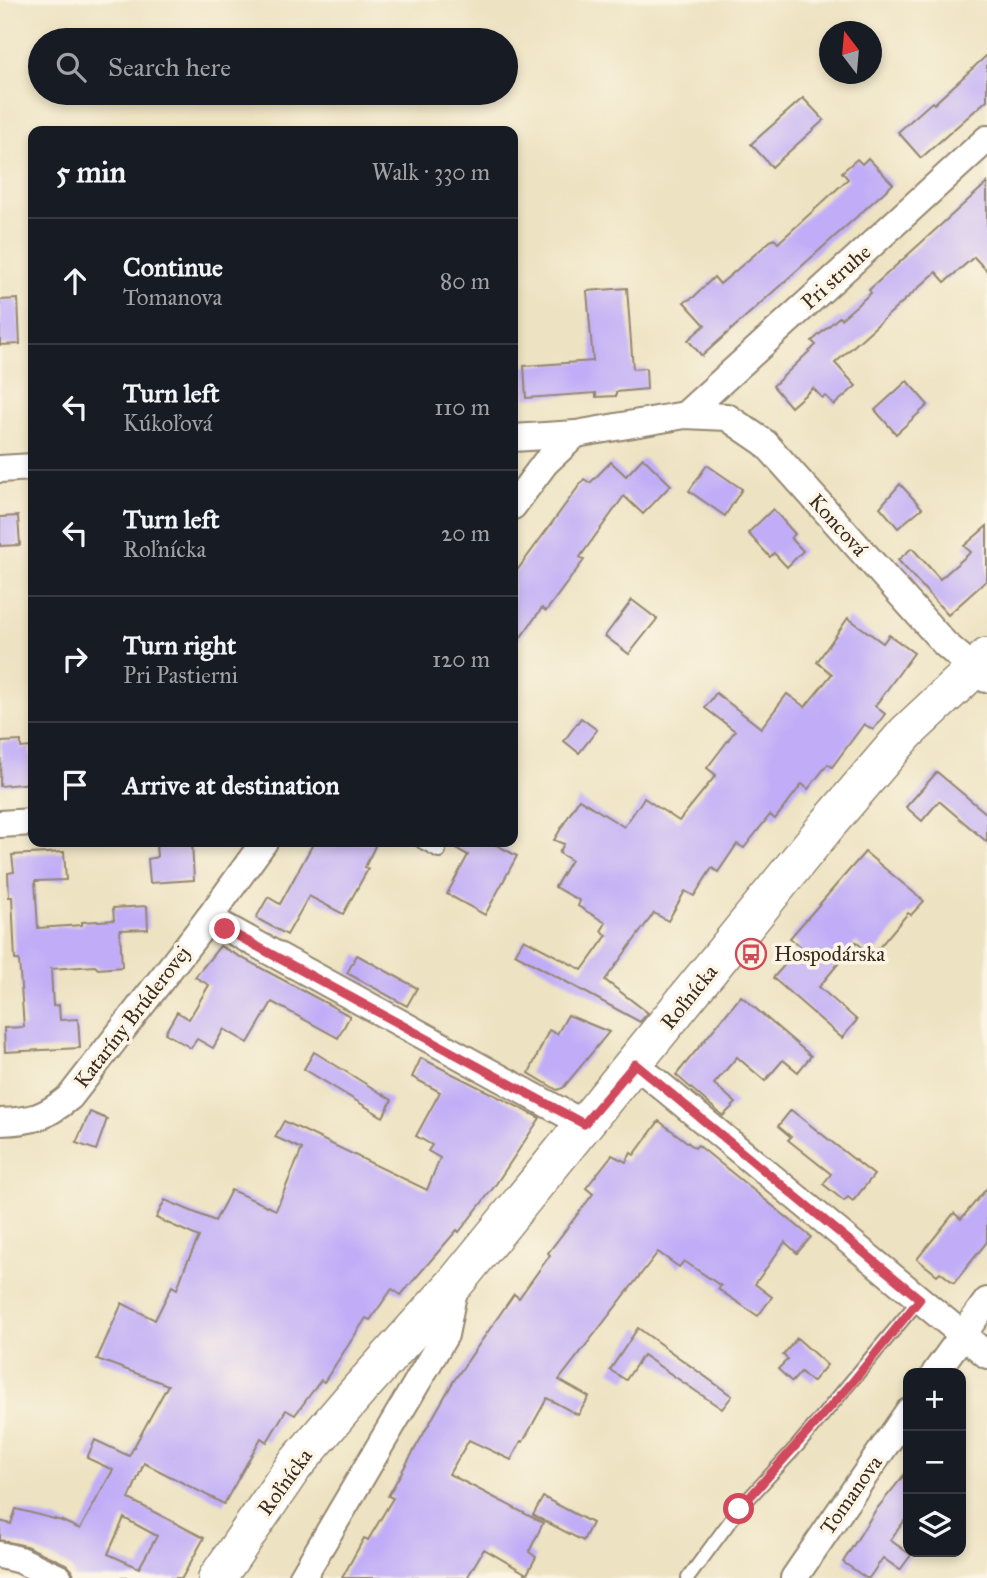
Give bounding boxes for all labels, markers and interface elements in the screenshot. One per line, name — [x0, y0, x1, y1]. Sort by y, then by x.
north arrow — [819, 21, 882, 84]
search box — [28, 28, 518, 105]
icon: search — [52, 48, 90, 86]
text: Search here — [108, 51, 231, 83]
text: 5 min — [56, 154, 126, 190]
text: Walk · 330 m — [372, 158, 490, 186]
street label: Pri struhe — [796, 239, 876, 315]
text: Continue — [123, 251, 223, 283]
icon: ahead — [56, 262, 94, 300]
text: 80 m — [440, 267, 490, 295]
text: Tomanova — [123, 283, 222, 311]
text: Turn left — [123, 377, 219, 409]
icon: left — [56, 388, 94, 426]
text: 110 m — [434, 393, 490, 421]
text: Kúkoľová — [123, 409, 212, 437]
street label: Koncová — [803, 488, 873, 562]
text: Turn left — [123, 503, 219, 535]
icon: left — [56, 514, 94, 552]
text: 20 m — [441, 519, 490, 547]
text: Roľnícka — [123, 535, 206, 563]
text: Turn right — [123, 629, 236, 661]
icon: right — [56, 640, 94, 678]
text: 120 m — [432, 645, 490, 673]
text: Pri Pastierni — [123, 661, 238, 689]
icon: arrive — [56, 766, 94, 804]
text: Arrive at destination — [123, 769, 340, 801]
route end — [209, 913, 240, 944]
bus stop icon: Hospodárska — [734, 937, 768, 971]
street label: Kataríny Brúderovej — [68, 941, 196, 1093]
place label: Hospodárska — [774, 941, 885, 967]
street label: Roľnícka — [655, 959, 723, 1035]
map controls — [903, 1368, 966, 1557]
button: + — [903, 1368, 966, 1431]
button: − — [903, 1431, 966, 1494]
street label: Roľnícka — [252, 1443, 318, 1520]
street label: Tomanova — [814, 1450, 888, 1540]
route start — [723, 1493, 754, 1524]
button: layers — [903, 1494, 966, 1557]

